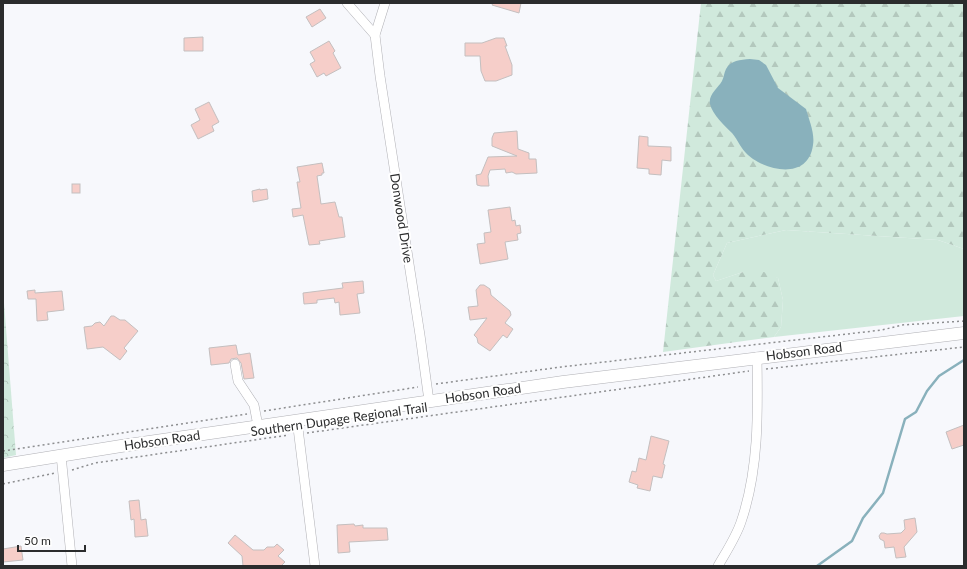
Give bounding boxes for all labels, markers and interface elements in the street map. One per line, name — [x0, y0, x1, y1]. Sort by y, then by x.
street label: Donwood Drive — [387, 172, 417, 264]
street label: Hobson Road — [765, 338, 843, 364]
street label: Hobson Road — [444, 380, 522, 406]
street label: Southern Dupage Regional Trail — [250, 399, 428, 439]
street label: Hobson Road — [123, 427, 201, 453]
scale bar — [18, 527, 85, 553]
text: 50 m — [24, 533, 51, 548]

